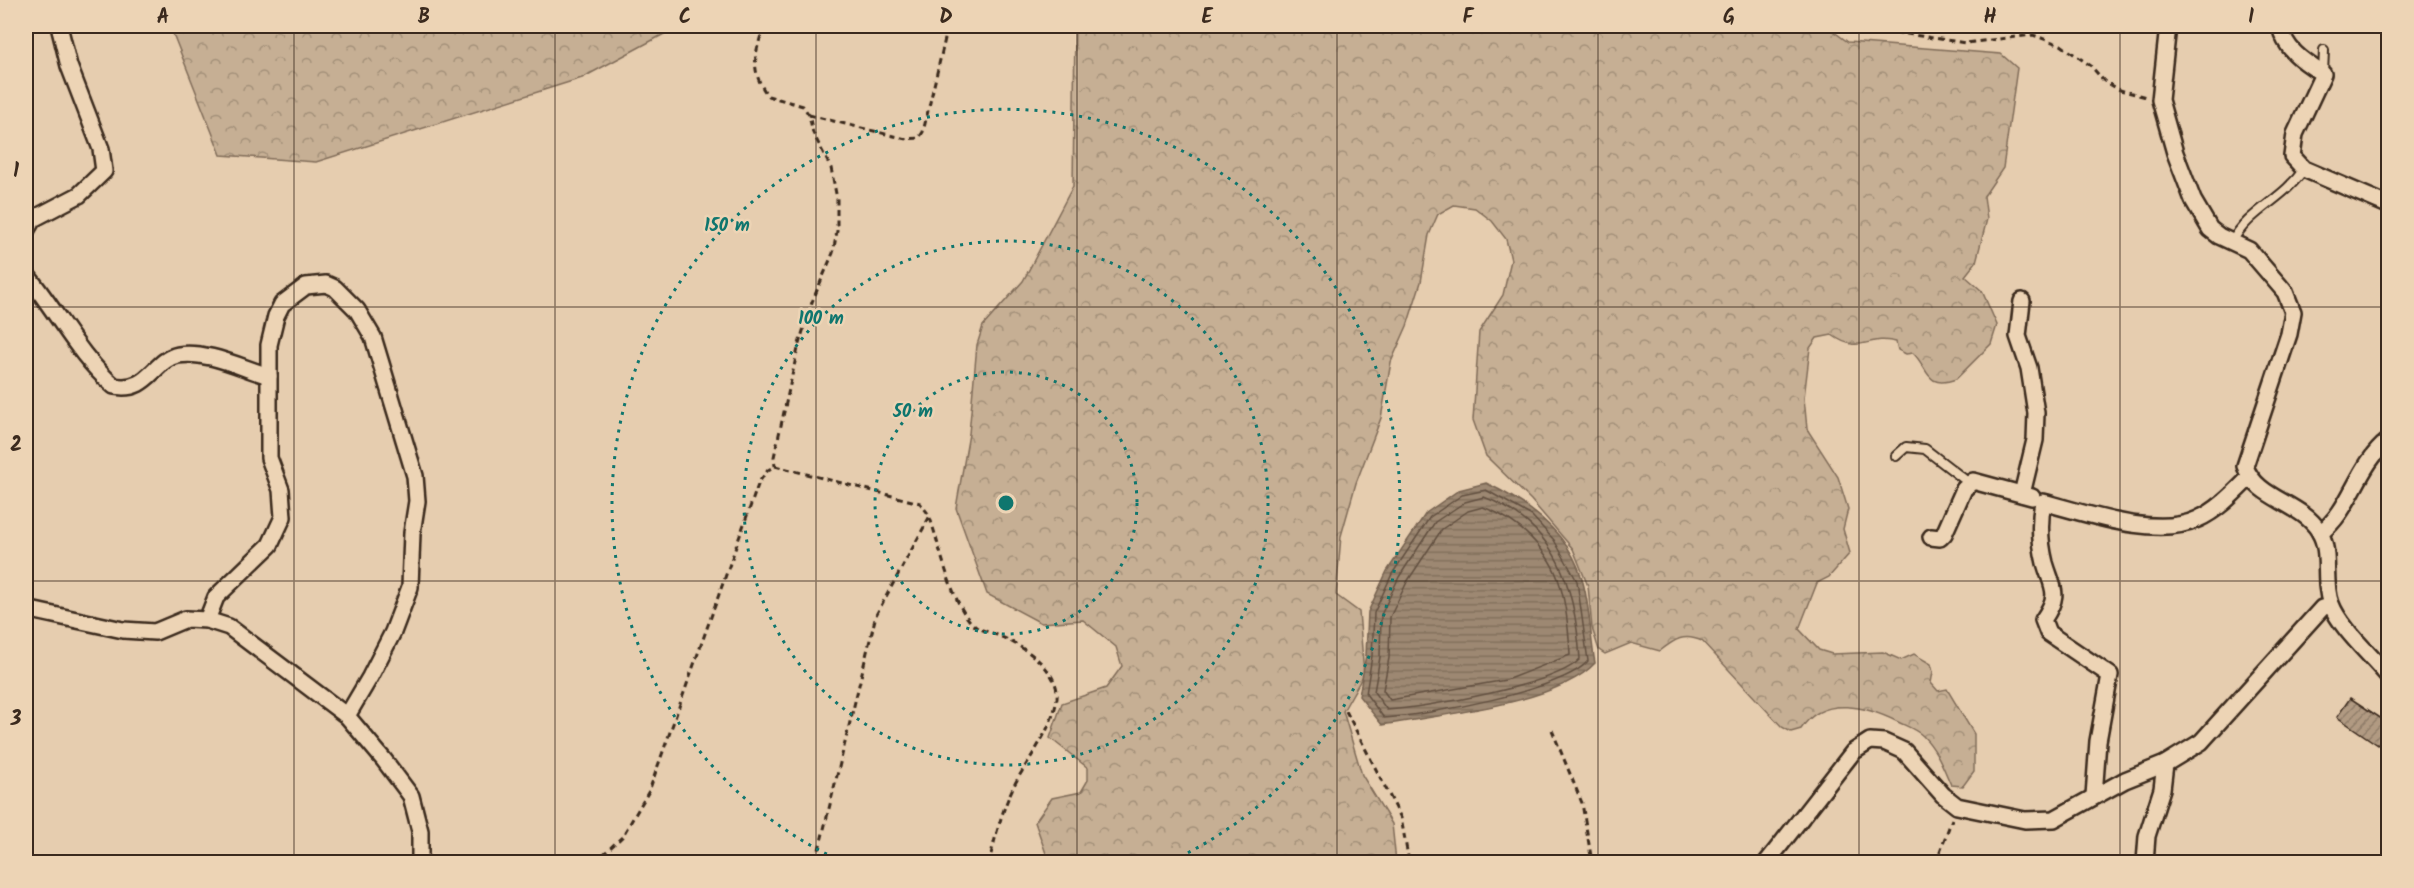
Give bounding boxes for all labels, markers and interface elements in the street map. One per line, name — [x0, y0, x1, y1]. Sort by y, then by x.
text: A — [157, 2, 169, 34]
text: B — [418, 2, 430, 34]
text: C — [679, 2, 691, 34]
text: D — [939, 2, 953, 34]
text: E — [1201, 2, 1213, 34]
text: F — [1463, 2, 1475, 34]
text: G — [1723, 2, 1735, 34]
text: H — [1983, 2, 1997, 34]
text: I — [2248, 2, 2254, 34]
text: 1 — [13, 156, 19, 188]
text: 150 m — [704, 212, 750, 241]
text: 100 m — [798, 305, 844, 334]
text: 50 m — [892, 398, 933, 427]
text: 2 — [10, 430, 22, 462]
centre of rings — [996, 493, 1016, 513]
text: 3 — [10, 704, 22, 736]

